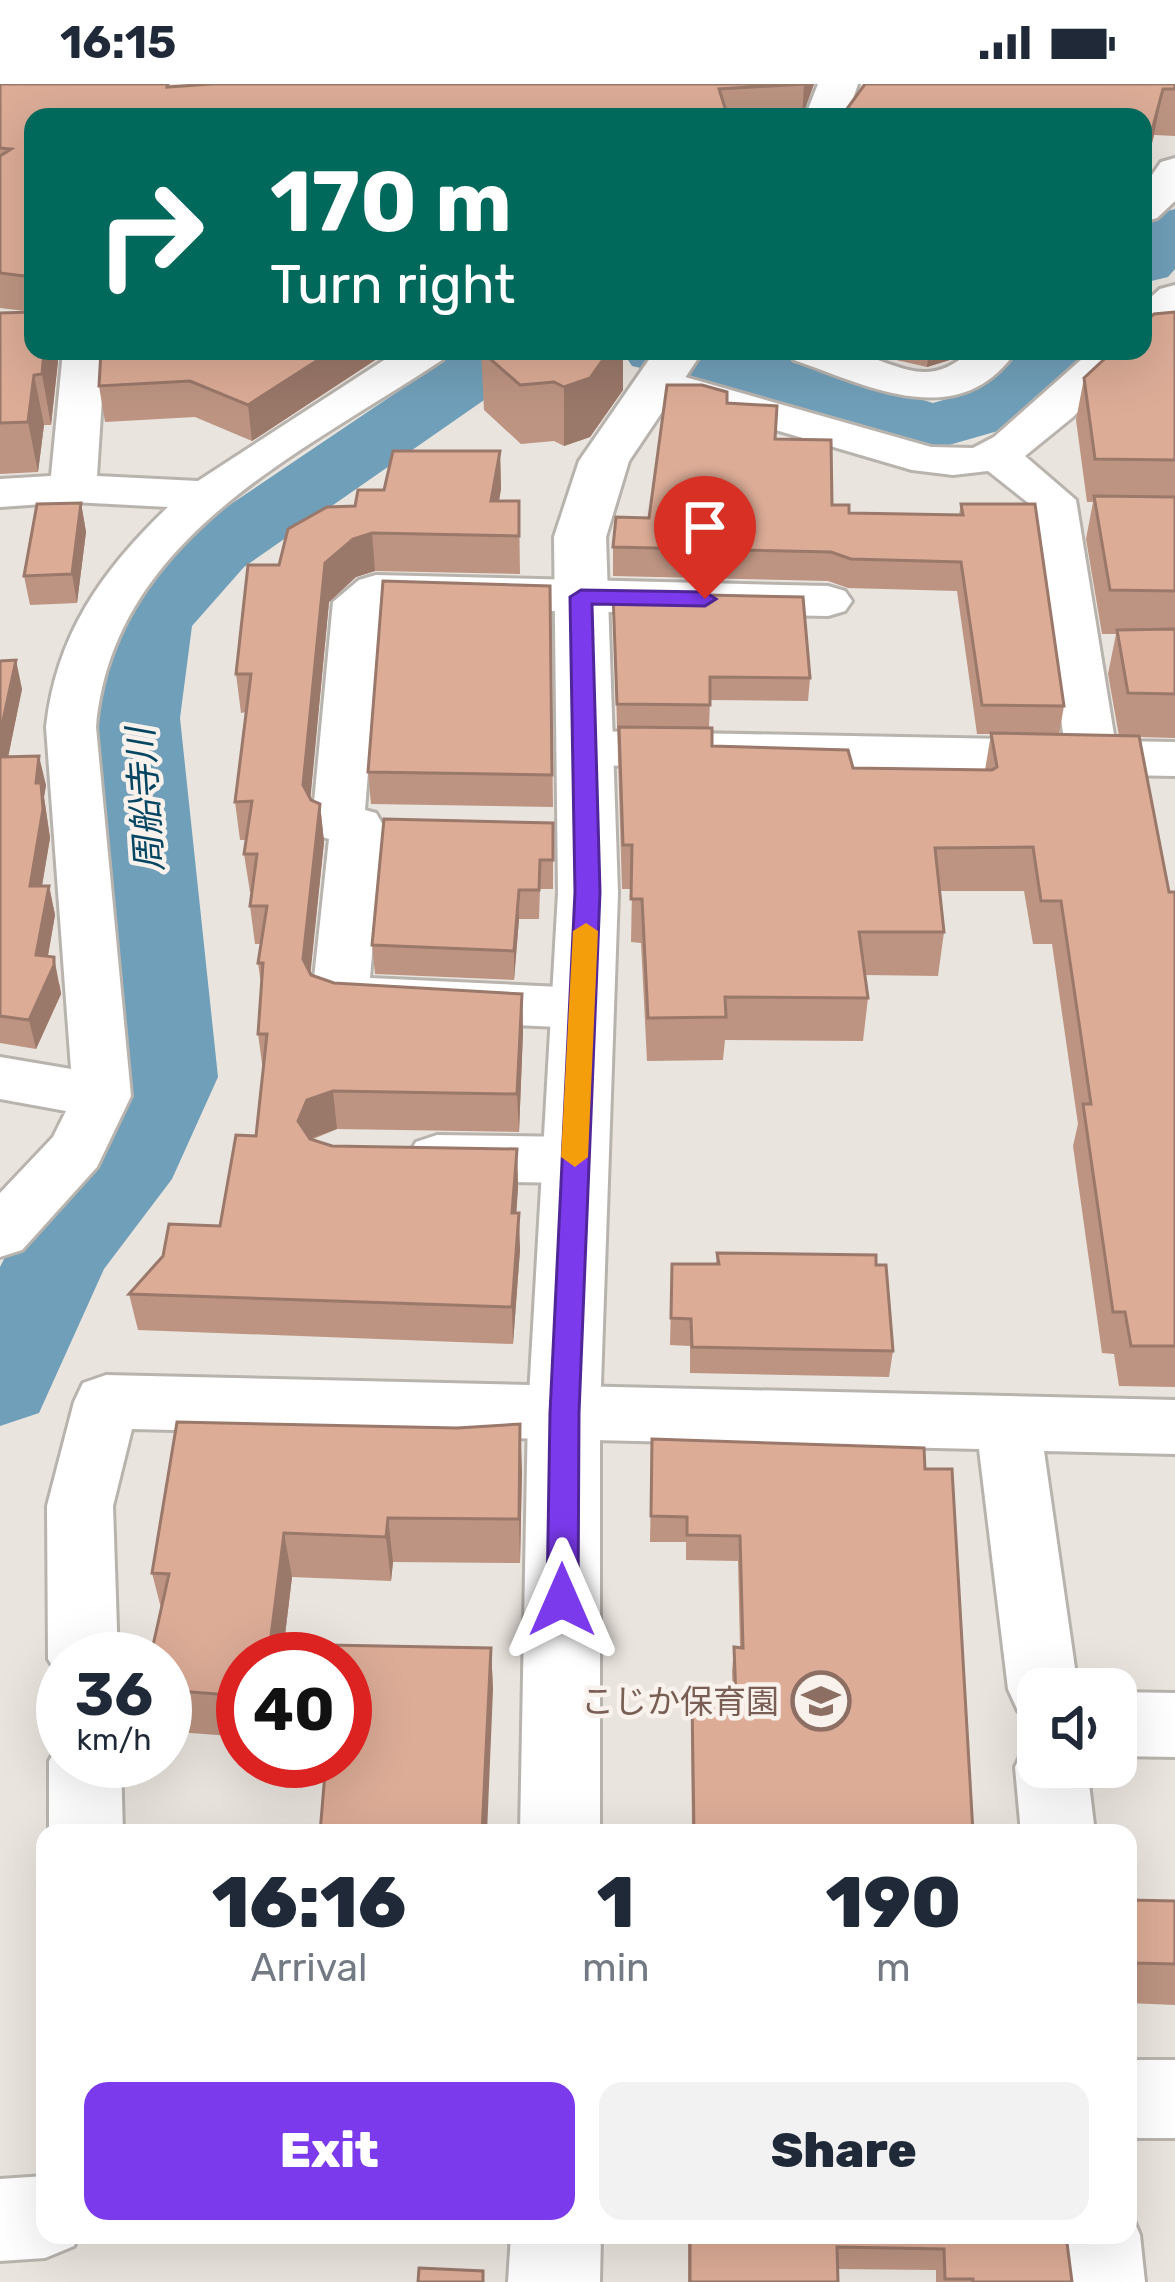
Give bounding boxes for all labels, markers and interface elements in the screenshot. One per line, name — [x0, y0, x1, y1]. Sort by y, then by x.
text: 16:15 — [60, 16, 176, 69]
text: 170 m — [270, 152, 512, 252]
icon: right — [72, 156, 228, 312]
text: Turn right — [270, 253, 515, 317]
pin — [654, 476, 756, 599]
icon: arrive — [672, 494, 738, 560]
water label: 周船寺川 — [118, 723, 171, 873]
position arrow — [499, 1537, 625, 1663]
speed limit sign: 40 — [216, 1632, 372, 1788]
text: 36 — [75, 1659, 153, 1730]
map controls — [1017, 1668, 1137, 1788]
button: sound — [1017, 1668, 1137, 1788]
school or university icon: こじか保育園 — [790, 1670, 852, 1732]
place label: こじか保育園 — [581, 1682, 779, 1721]
text: km/h — [77, 1722, 151, 1758]
text: 16:16 — [212, 1860, 406, 1945]
text: 1 — [597, 1860, 635, 1945]
text: 190 — [825, 1860, 961, 1945]
text: Arrival — [250, 1945, 368, 1991]
text: min — [582, 1945, 650, 1991]
text: m — [876, 1945, 911, 1991]
button: Exit — [84, 2082, 575, 2220]
button: Share — [599, 2082, 1089, 2220]

